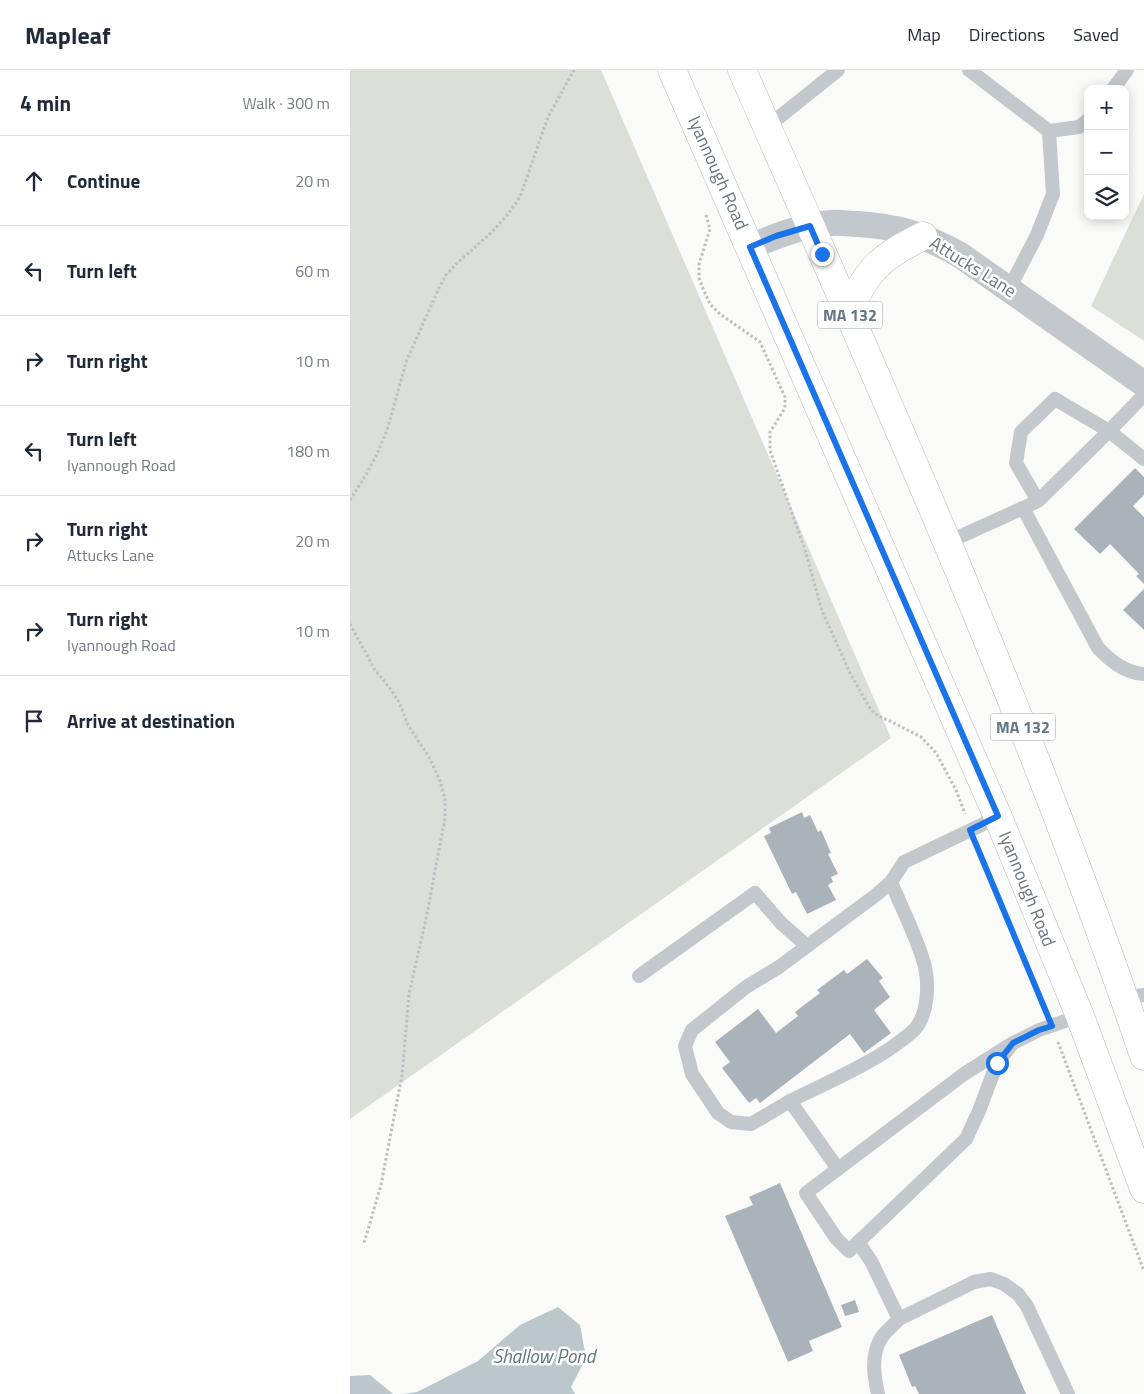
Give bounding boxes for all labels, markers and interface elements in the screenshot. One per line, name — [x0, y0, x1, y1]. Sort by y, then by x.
text: Mapleaf — [25, 17, 110, 53]
text: Map — [907, 21, 941, 48]
text: Directions — [969, 21, 1045, 48]
text: Saved — [1073, 21, 1119, 48]
map controls — [1084, 85, 1129, 220]
button: + — [1084, 85, 1129, 130]
text: 4 min — [20, 87, 71, 119]
text: Walk · 300 m — [242, 91, 330, 115]
street label: Iyannough Road — [681, 111, 756, 234]
button: − — [1084, 130, 1129, 175]
text: Continue — [67, 166, 140, 195]
icon: ahead — [20, 167, 48, 195]
text: 20 m — [295, 169, 330, 193]
button: layers — [1084, 175, 1129, 220]
street label: Attucks Lane — [925, 229, 1022, 304]
route end — [811, 243, 834, 266]
text: Turn left — [67, 256, 137, 285]
icon: left — [20, 257, 48, 285]
text: 60 m — [295, 259, 330, 283]
road number: MA 132 — [818, 302, 882, 328]
text: Turn right — [67, 346, 148, 375]
icon: right — [20, 347, 48, 375]
text: 10 m — [295, 349, 330, 373]
text: Turn left — [67, 424, 137, 453]
icon: left — [20, 437, 48, 465]
text: 180 m — [286, 439, 330, 463]
text: Iyannough Road — [67, 453, 176, 477]
text: Turn right — [67, 514, 148, 543]
icon: right — [20, 527, 48, 555]
text: 20 m — [295, 529, 330, 553]
text: Attucks Lane — [67, 543, 154, 567]
text: Turn right — [67, 604, 148, 633]
icon: right — [20, 617, 48, 645]
text: 10 m — [295, 619, 330, 643]
text: Iyannough Road — [67, 633, 176, 657]
text: Arrive at destination — [67, 706, 235, 735]
icon: arrive — [20, 707, 48, 735]
road number: MA 132 — [990, 714, 1056, 740]
street label: Iyannough Road — [992, 827, 1063, 951]
route start — [986, 1052, 1009, 1075]
water label: Shallow Pond — [493, 1341, 598, 1370]

